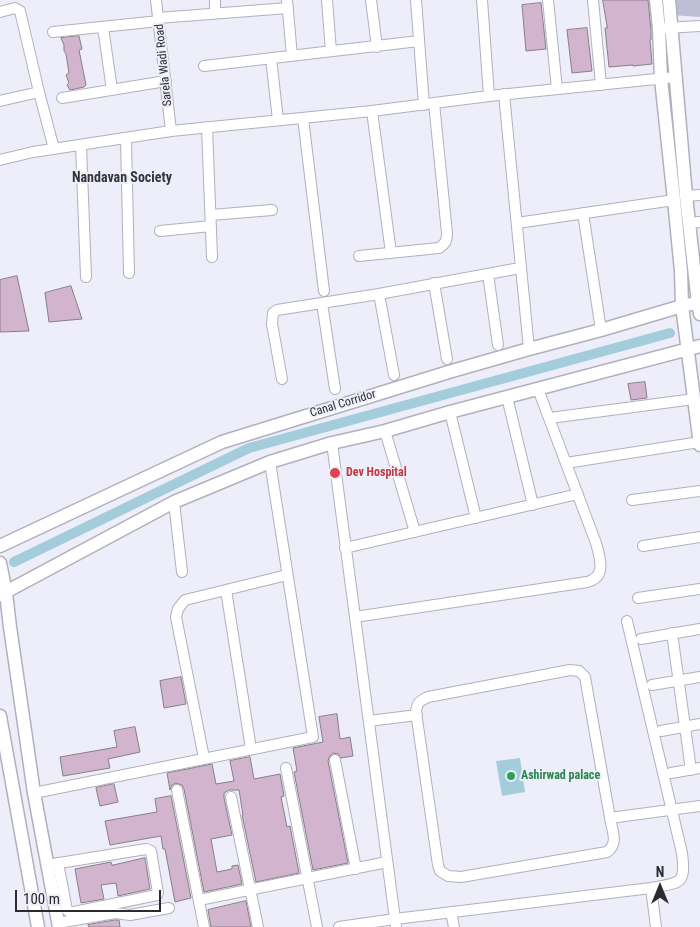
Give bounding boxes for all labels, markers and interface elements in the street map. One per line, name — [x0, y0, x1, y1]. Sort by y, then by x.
street label: Sarela Wadi Road — [153, 23, 175, 107]
district label: Nandavan Society — [72, 170, 172, 186]
street label: Canal Corridor — [308, 387, 378, 421]
marker: Dev Hospital — [328, 466, 342, 480]
place label: Dev Hospital — [346, 466, 407, 480]
place label: Ashirwad palace — [521, 769, 600, 783]
marker: Ashirwad palace — [505, 770, 517, 782]
north arrow — [635, 862, 685, 912]
text: N — [656, 864, 664, 880]
scale bar — [18, 880, 164, 912]
text: 100 m — [23, 890, 60, 908]

